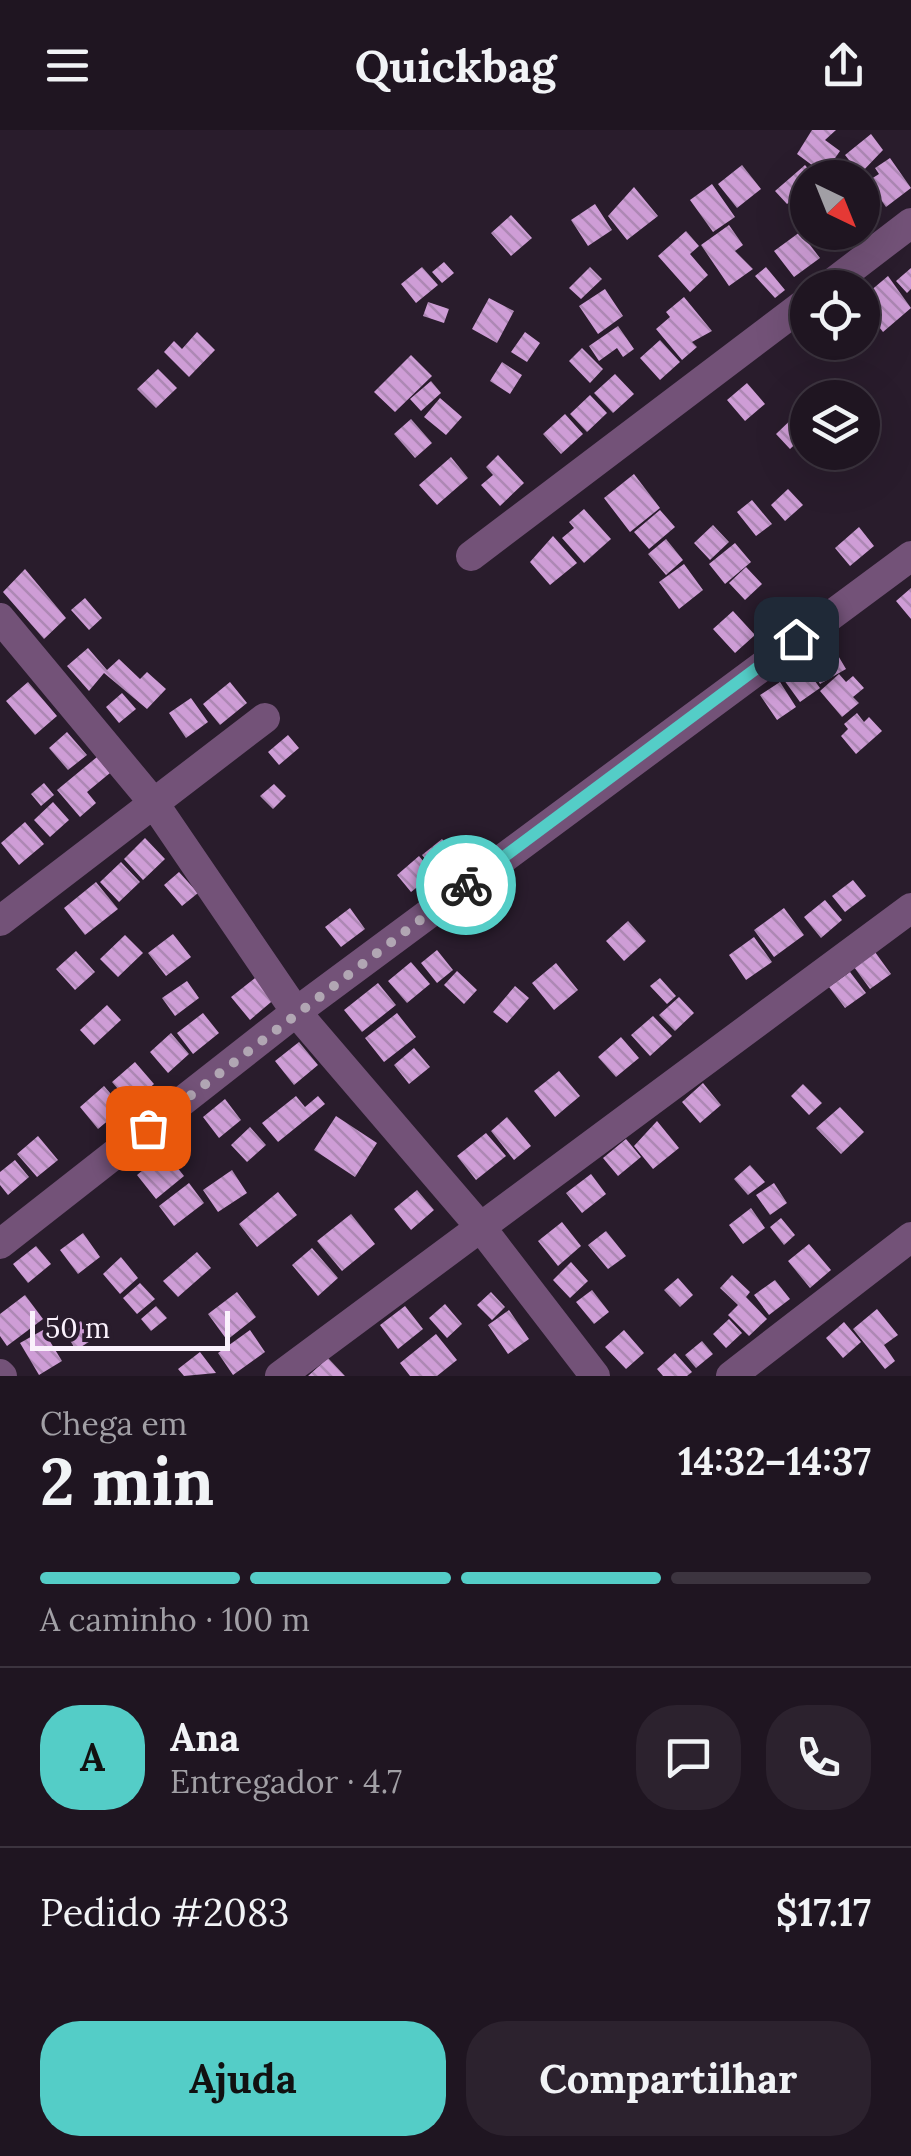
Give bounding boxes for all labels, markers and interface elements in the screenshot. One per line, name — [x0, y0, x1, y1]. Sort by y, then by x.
text: Quickbag — [355, 37, 556, 94]
icon: menu — [40, 38, 95, 93]
icon: share — [816, 38, 871, 93]
north arrow — [790, 160, 880, 250]
map controls — [790, 160, 880, 470]
button: locate — [790, 270, 880, 360]
button: layers — [790, 380, 880, 470]
pin — [754, 597, 839, 682]
icon: home — [769, 612, 824, 667]
courier — [416, 835, 516, 935]
icon: bike — [439, 858, 494, 913]
pin — [106, 1086, 191, 1171]
icon: bag — [121, 1101, 176, 1156]
scale bar — [30, 1306, 230, 1350]
text: 50 m — [45, 1310, 110, 1346]
text: Chega em — [40, 1403, 187, 1444]
text: 14:32–14:37 — [678, 1437, 871, 1485]
text: 2 min — [40, 1440, 214, 1523]
text: A caminho · 100 m — [40, 1599, 310, 1640]
button: chat — [636, 1705, 741, 1810]
button: phone — [766, 1705, 871, 1810]
text: Ana — [170, 1713, 239, 1761]
text: A — [80, 1733, 105, 1781]
text: Entregador · 4.7 — [170, 1761, 402, 1802]
text: Pedido #2083 — [40, 1888, 289, 1936]
text: $17.17 — [776, 1888, 871, 1936]
button: Ajuda — [40, 2021, 446, 2136]
button: Compartilhar — [466, 2021, 871, 2136]

